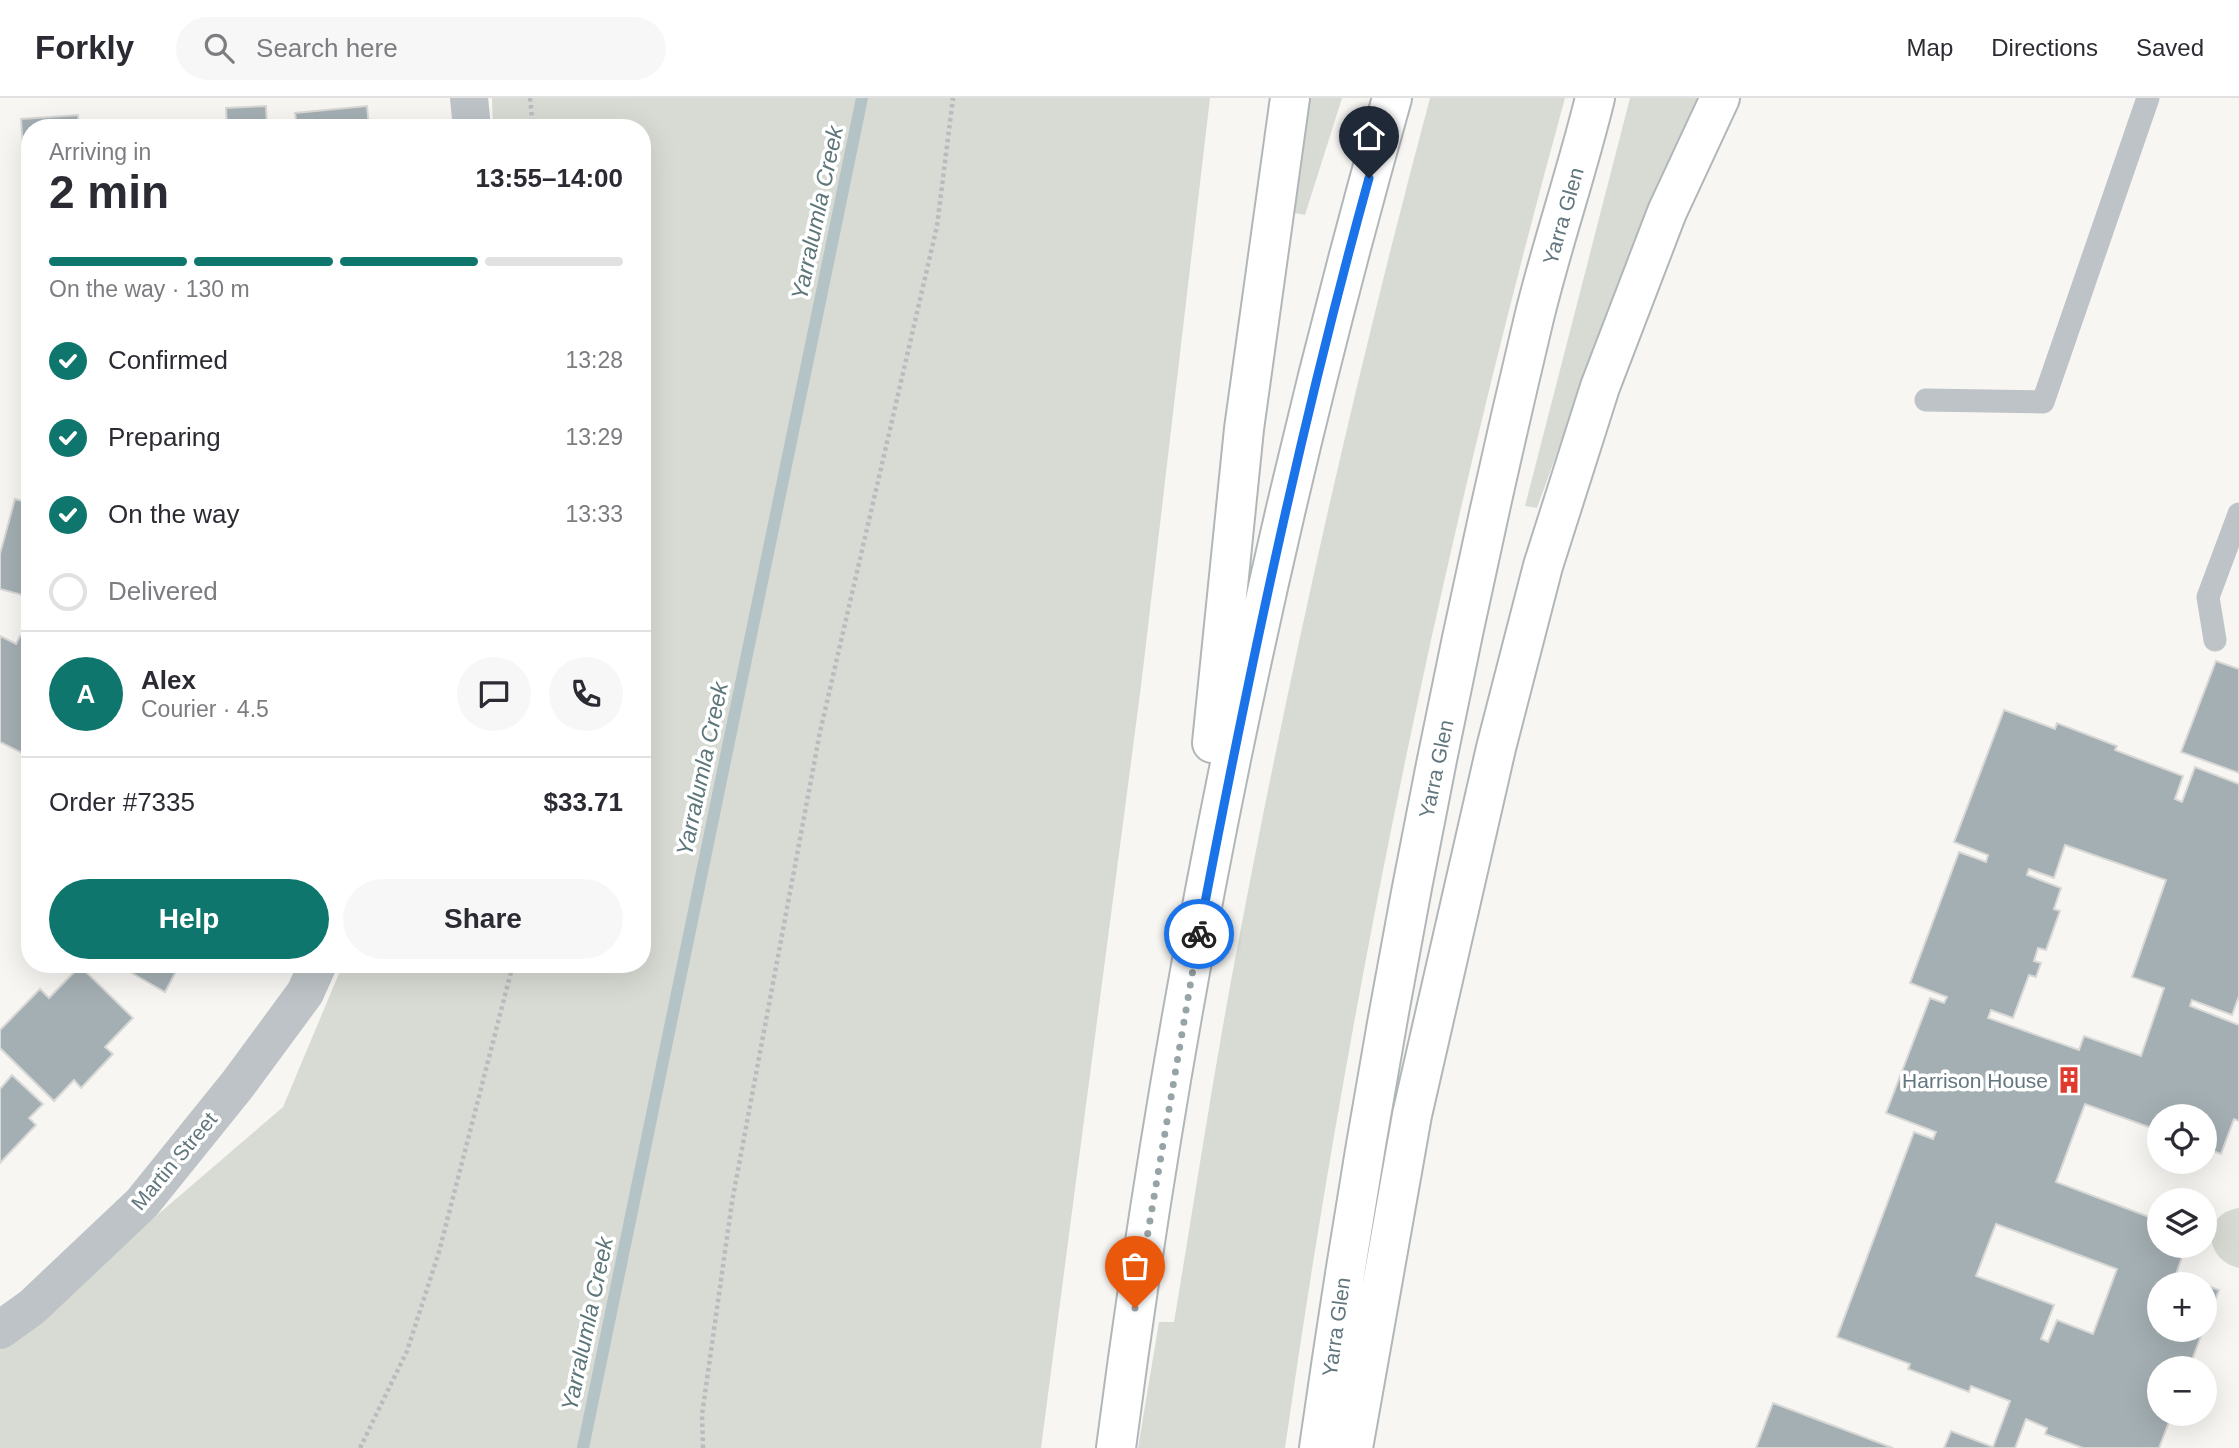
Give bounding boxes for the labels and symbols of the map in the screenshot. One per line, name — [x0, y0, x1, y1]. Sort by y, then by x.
pin — [1339, 106, 1399, 178]
water label: Yarralumla Creek — [786, 122, 848, 302]
street label: Yarra Glen — [1538, 165, 1588, 267]
water label: Yarralumla Creek — [671, 678, 733, 858]
street label: Yarra Glen — [1414, 718, 1458, 820]
courier — [1164, 899, 1234, 969]
building icon: Harrison House — [2054, 1065, 2084, 1095]
place label: Harrison House — [1902, 1069, 2048, 1092]
street label: Martin Street — [127, 1107, 222, 1214]
water label: Yarralumla Creek — [556, 1233, 618, 1413]
pin — [1105, 1236, 1165, 1308]
street label: Yarra Glen — [1318, 1276, 1354, 1378]

